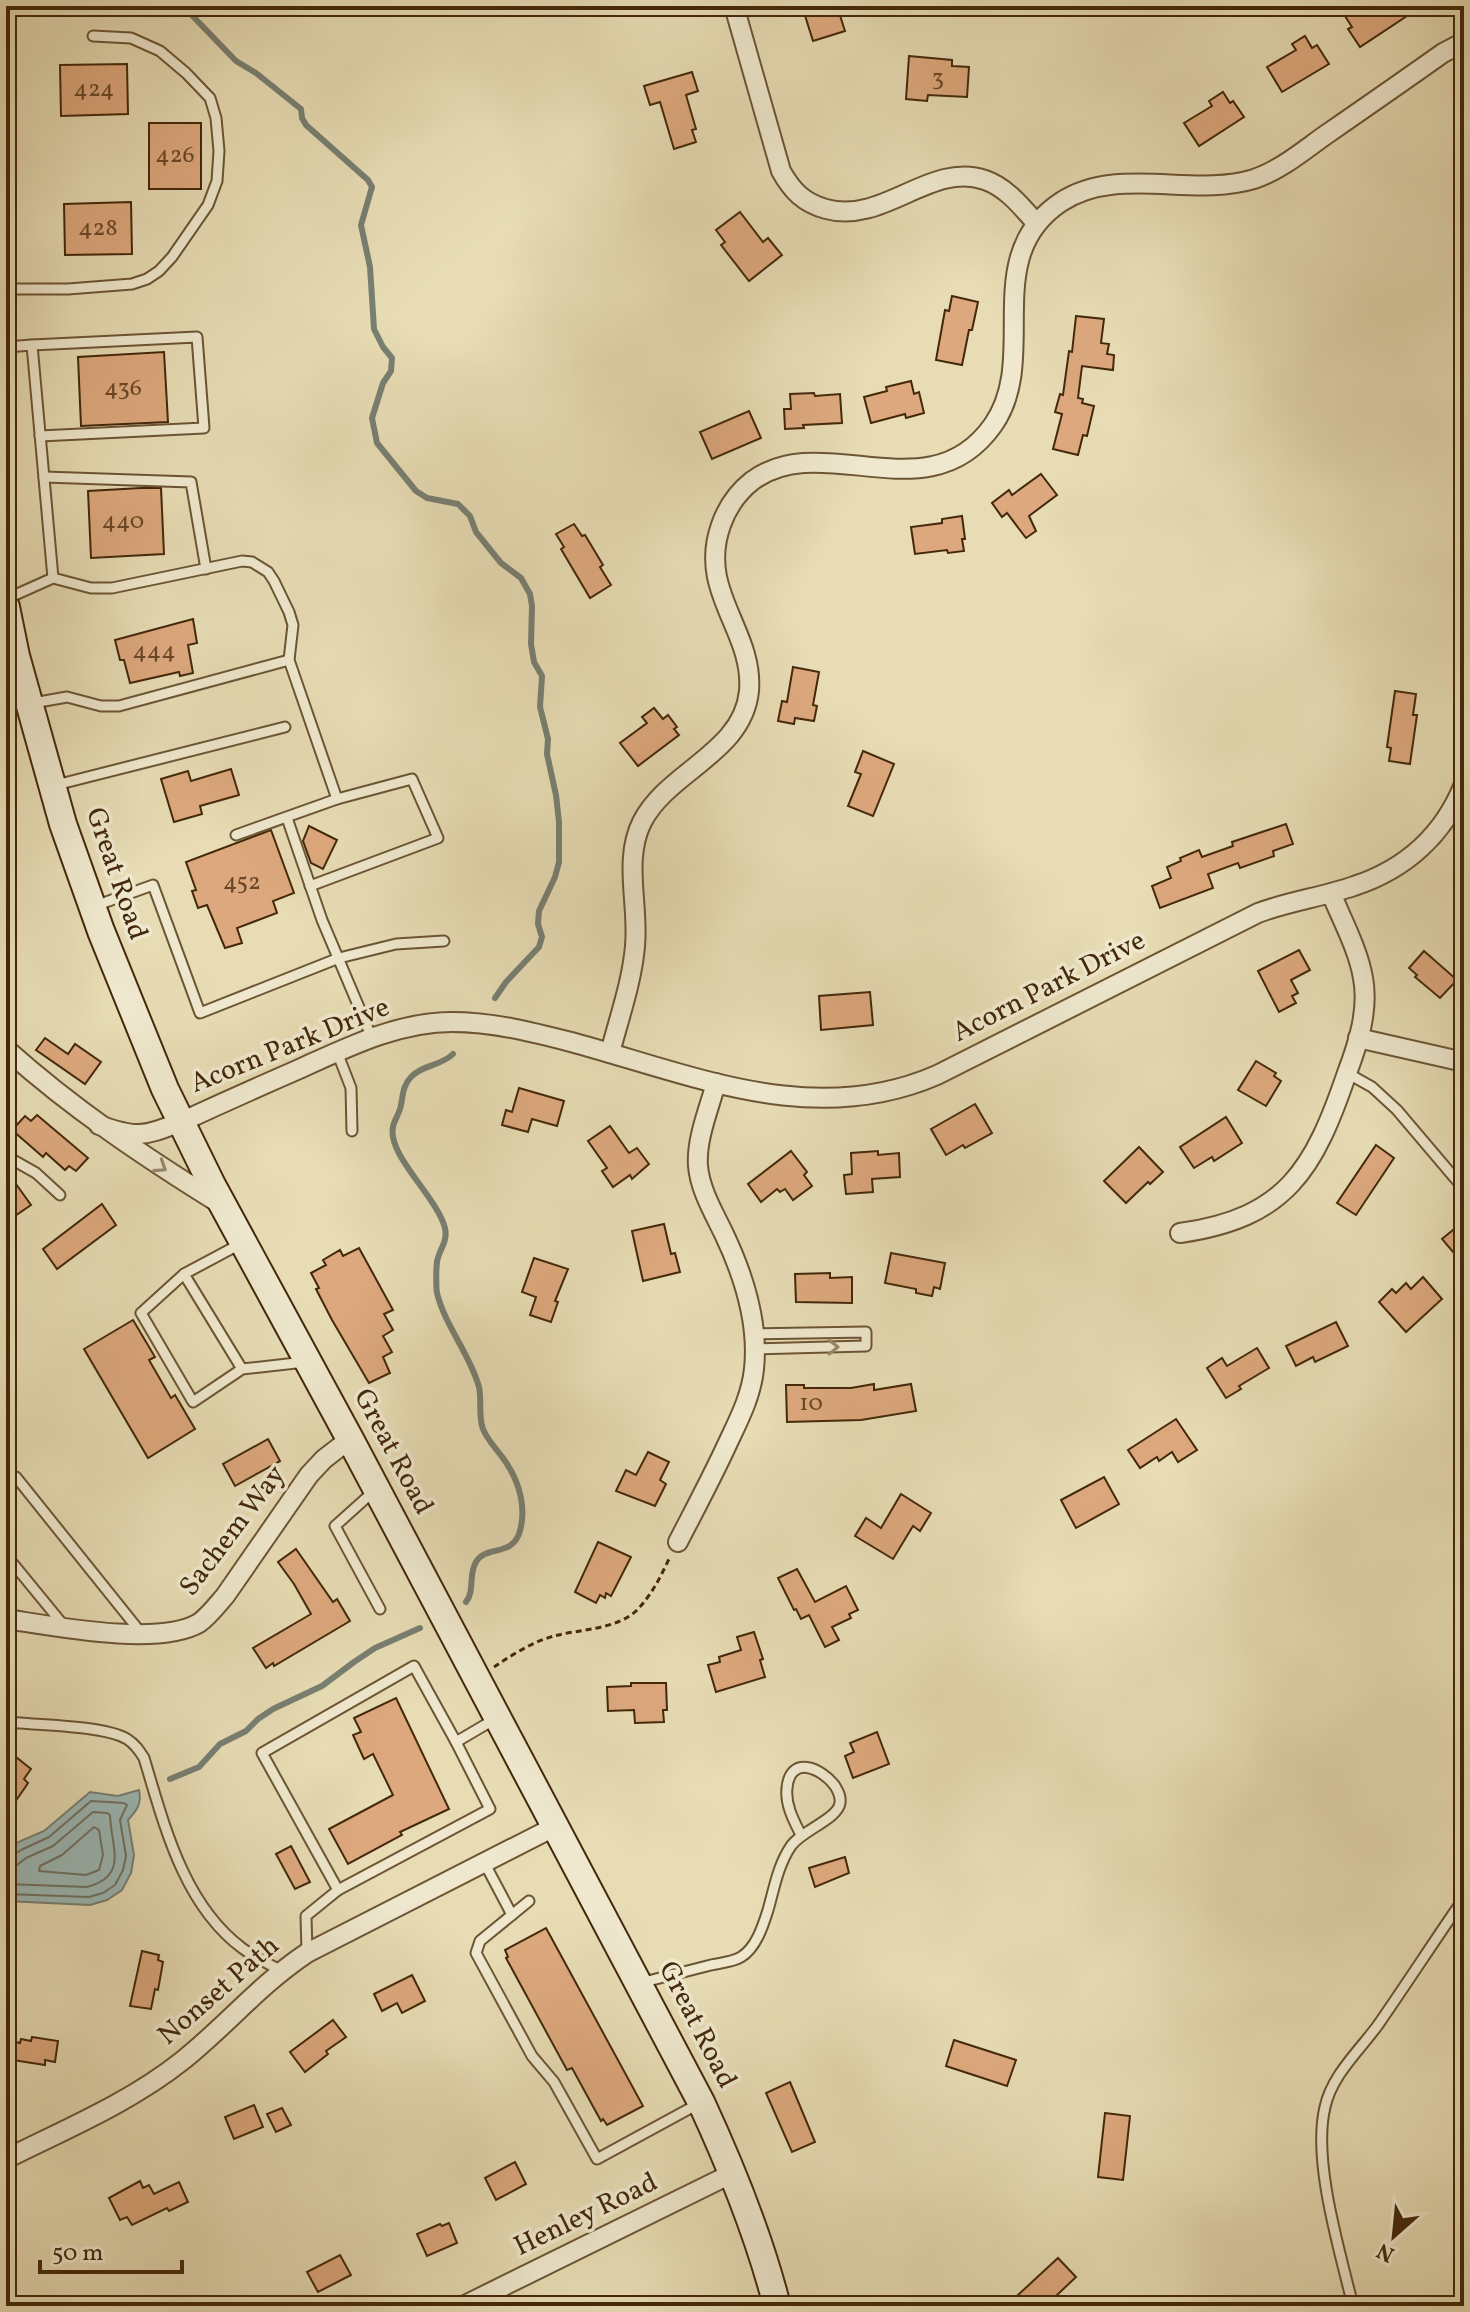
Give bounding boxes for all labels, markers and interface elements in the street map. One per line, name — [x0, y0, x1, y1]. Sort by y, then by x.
house number: 3 — [932, 62, 944, 96]
house number: 424 — [74, 73, 114, 107]
house number: 426 — [155, 139, 195, 173]
house number: 428 — [78, 212, 118, 246]
house number: 436 — [104, 372, 142, 406]
house number: 440 — [102, 505, 144, 539]
house number: 444 — [133, 635, 175, 669]
street label: Great Road — [75, 803, 157, 945]
house number: 452 — [223, 866, 261, 900]
street label: Acorn Park Drive — [946, 922, 1152, 1052]
street label: Acorn Park Drive — [185, 988, 395, 1104]
one-way arrow — [152, 1157, 167, 1172]
one-way arrow — [827, 1338, 840, 1356]
street label: Great Road — [343, 1382, 443, 1522]
house number: 10 — [799, 1387, 823, 1421]
street label: Sachem Way — [171, 1457, 295, 1605]
street label: Nonset Path — [150, 1927, 288, 2055]
street label: Great Road — [648, 1955, 746, 2095]
street label: Henley Road — [508, 2163, 664, 2267]
north arrow — [1354, 2196, 1434, 2276]
scale bar — [40, 2224, 182, 2274]
text: N — [1372, 2234, 1400, 2269]
text: 50 m — [52, 2237, 104, 2271]

